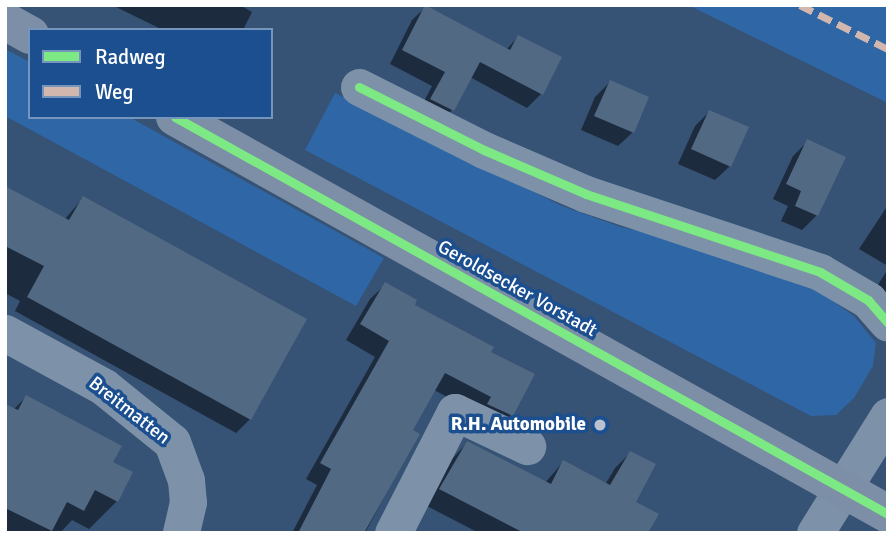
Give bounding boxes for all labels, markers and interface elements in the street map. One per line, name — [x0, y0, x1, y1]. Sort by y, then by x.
legend — [28, 28, 273, 119]
text: Radweg — [95, 44, 166, 70]
text: Weg — [95, 79, 134, 105]
street label: Geroldsecker Vorstadt — [433, 236, 601, 342]
street label: Breitmatten — [84, 372, 174, 450]
place label: R.H. Automobile — [451, 414, 586, 436]
marker: R.H. Automobile — [592, 417, 608, 433]

